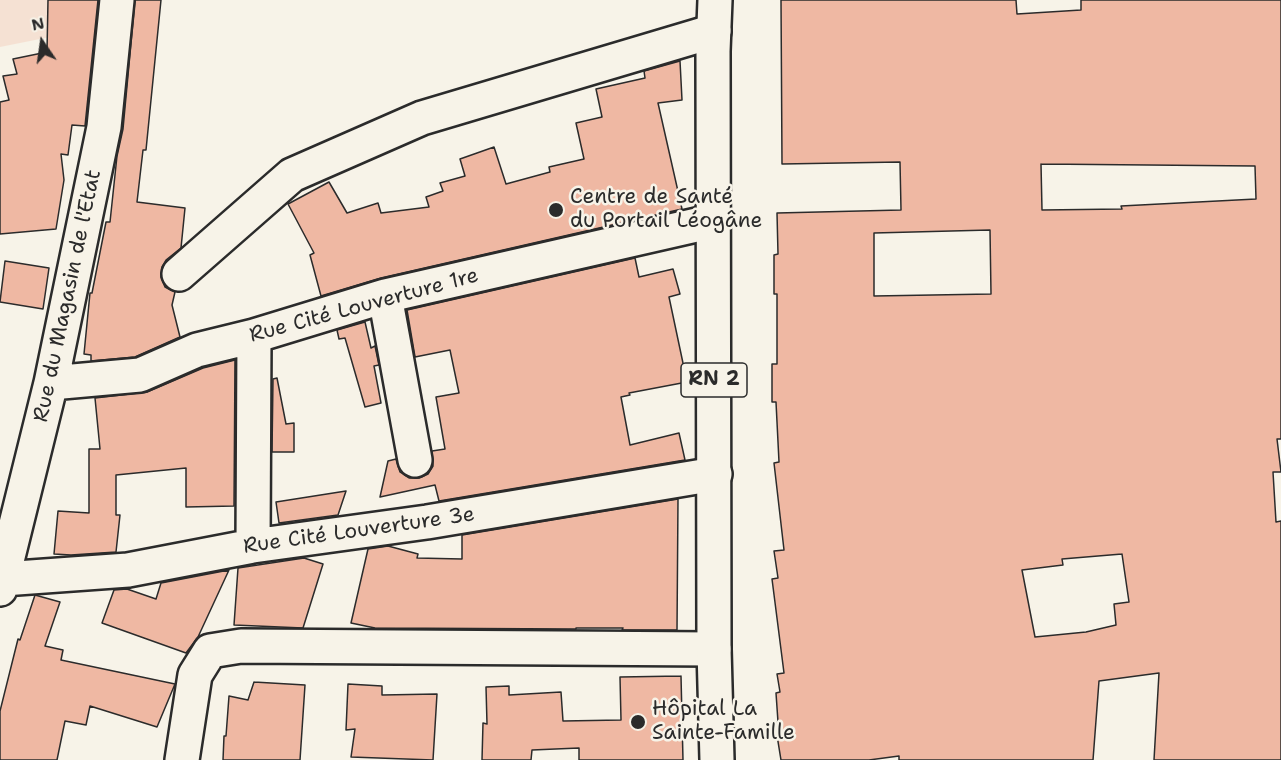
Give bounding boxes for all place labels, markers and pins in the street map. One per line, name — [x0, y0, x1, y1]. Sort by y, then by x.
place label: Centre de Santé du Portail Léogâne — [570, 185, 762, 235]
marker: Centre de Santé du Portail Léogâne — [547, 201, 565, 219]
place label: Hôpital La Sainte-Famille — [652, 697, 795, 747]
marker: Hôpital La Sainte-Famille — [629, 713, 647, 731]

